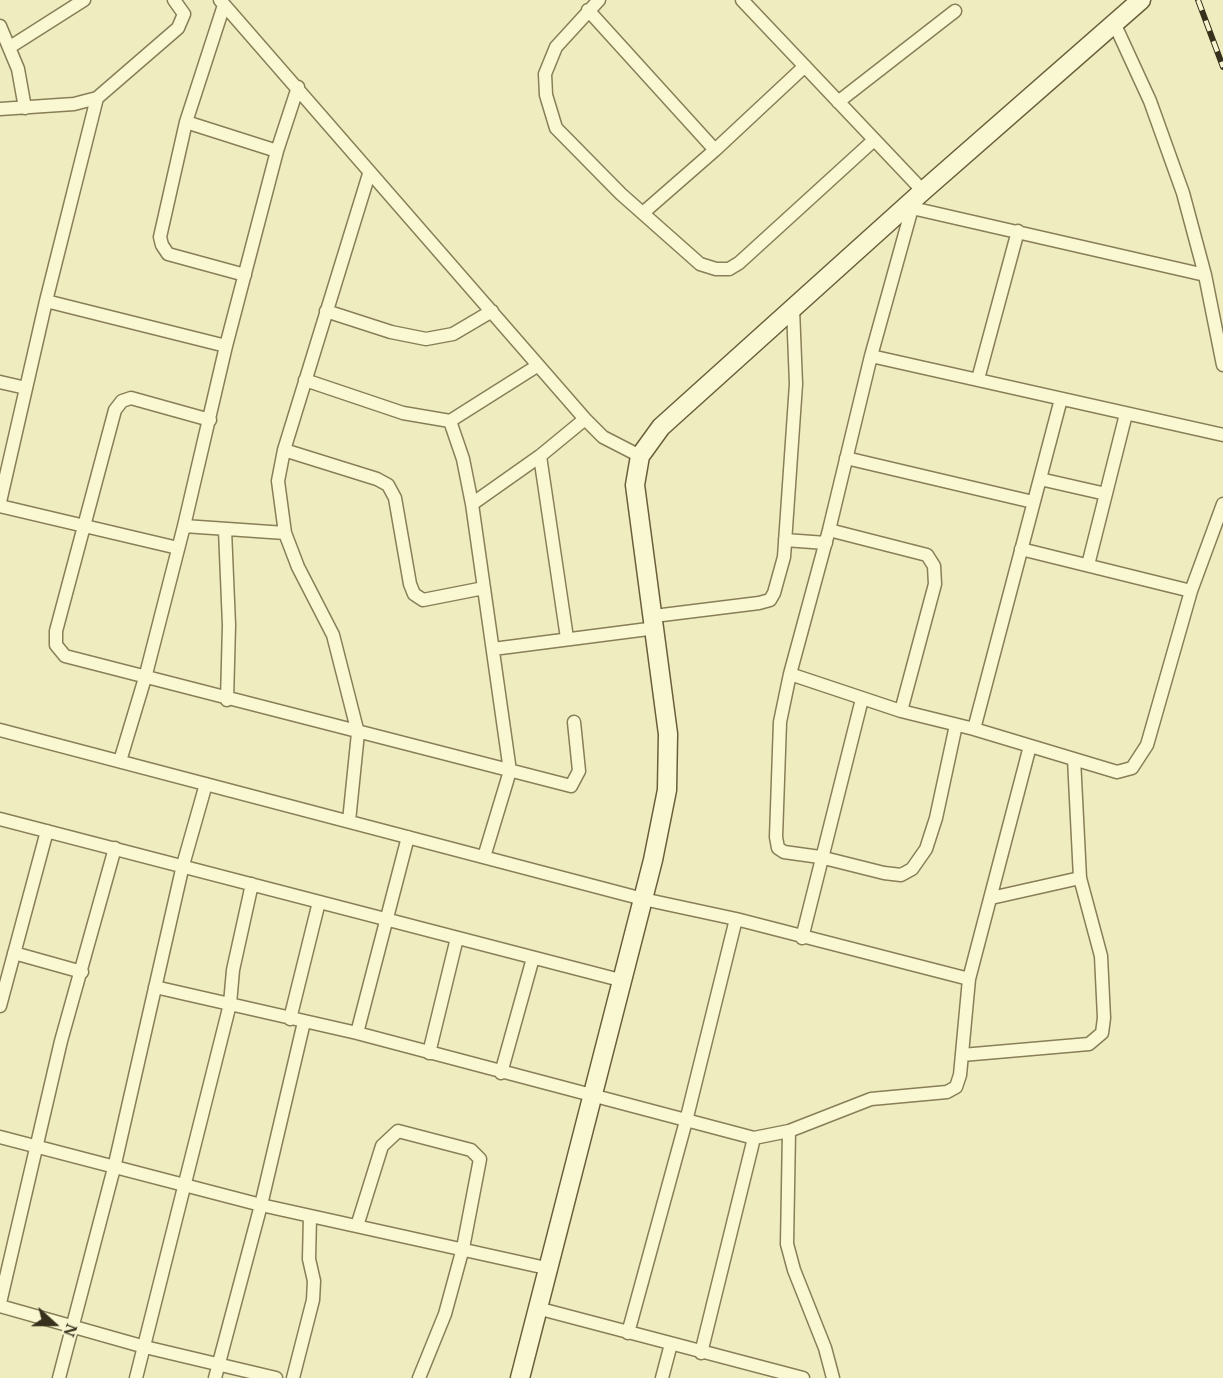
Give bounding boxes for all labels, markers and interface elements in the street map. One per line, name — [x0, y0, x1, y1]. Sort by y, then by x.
north arrow — [24, 1294, 84, 1354]
text: N — [58, 1321, 83, 1340]

